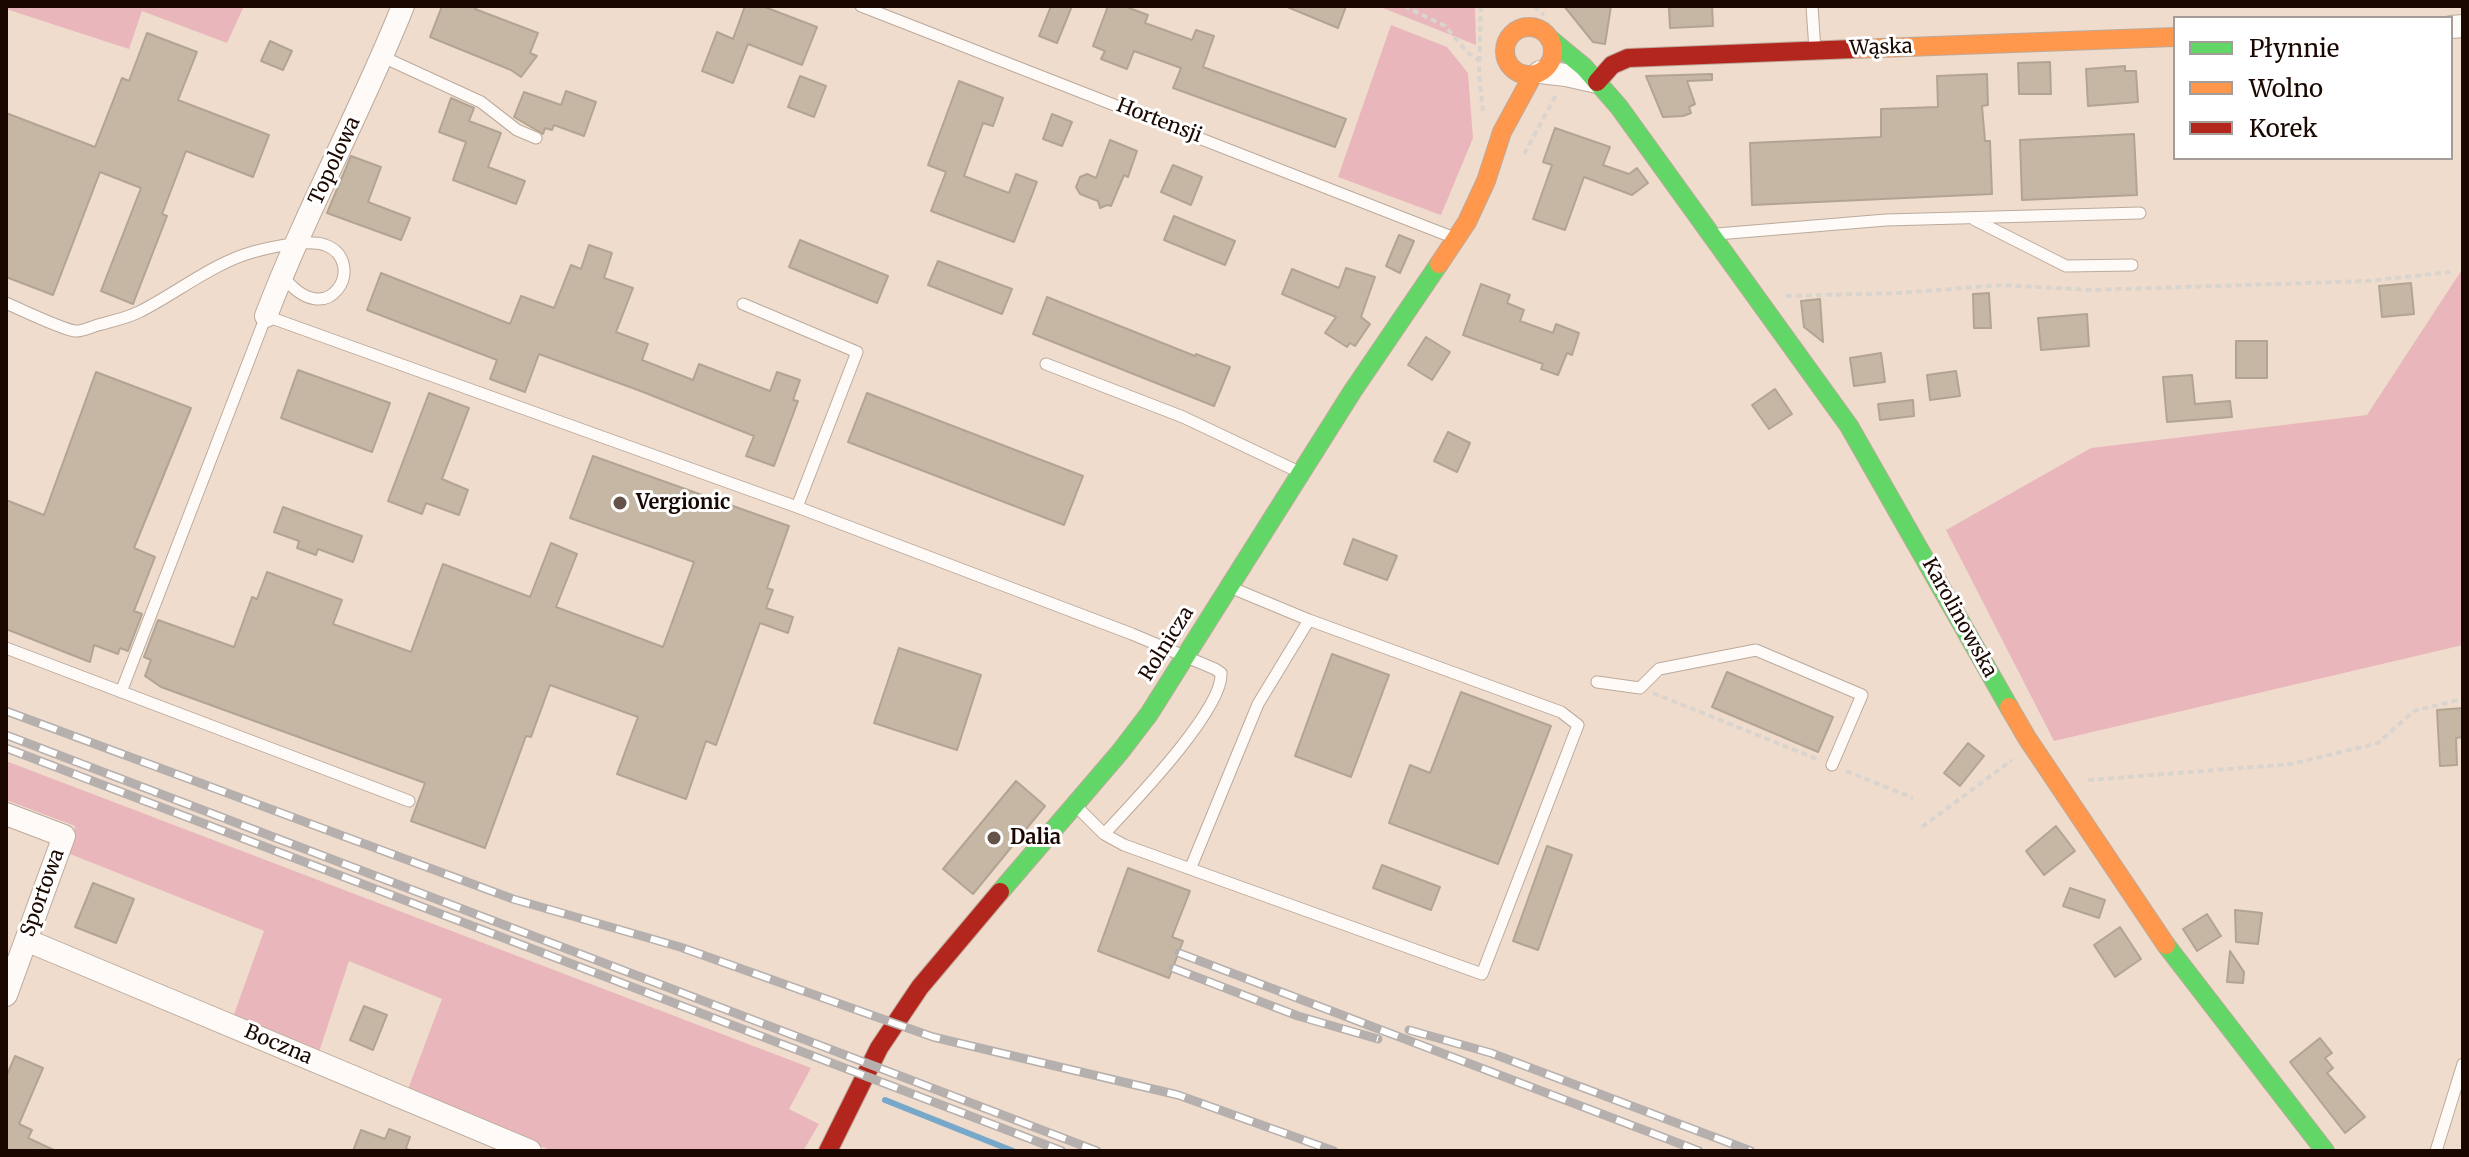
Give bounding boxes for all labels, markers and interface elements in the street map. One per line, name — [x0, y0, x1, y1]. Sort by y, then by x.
legend — [2173, 16, 2453, 160]
text: Płynnie — [2249, 33, 2339, 64]
street label: Wąska — [1849, 35, 1913, 61]
text: Wolno — [2249, 73, 2323, 104]
street label: Hortensji — [1113, 94, 1205, 148]
street label: Topolowa — [304, 113, 366, 209]
text: Korek — [2249, 113, 2317, 144]
place label: Vergionic — [636, 491, 730, 515]
marker: Vergionic — [611, 494, 629, 512]
street label: Karolinowska — [1916, 554, 2002, 682]
street label: Rolnicza — [1135, 602, 1199, 686]
place label: Dalia — [1010, 826, 1061, 850]
marker: Dalia — [985, 829, 1003, 847]
street label: Sportowa — [16, 846, 70, 940]
street label: Boczna — [241, 1020, 315, 1070]

